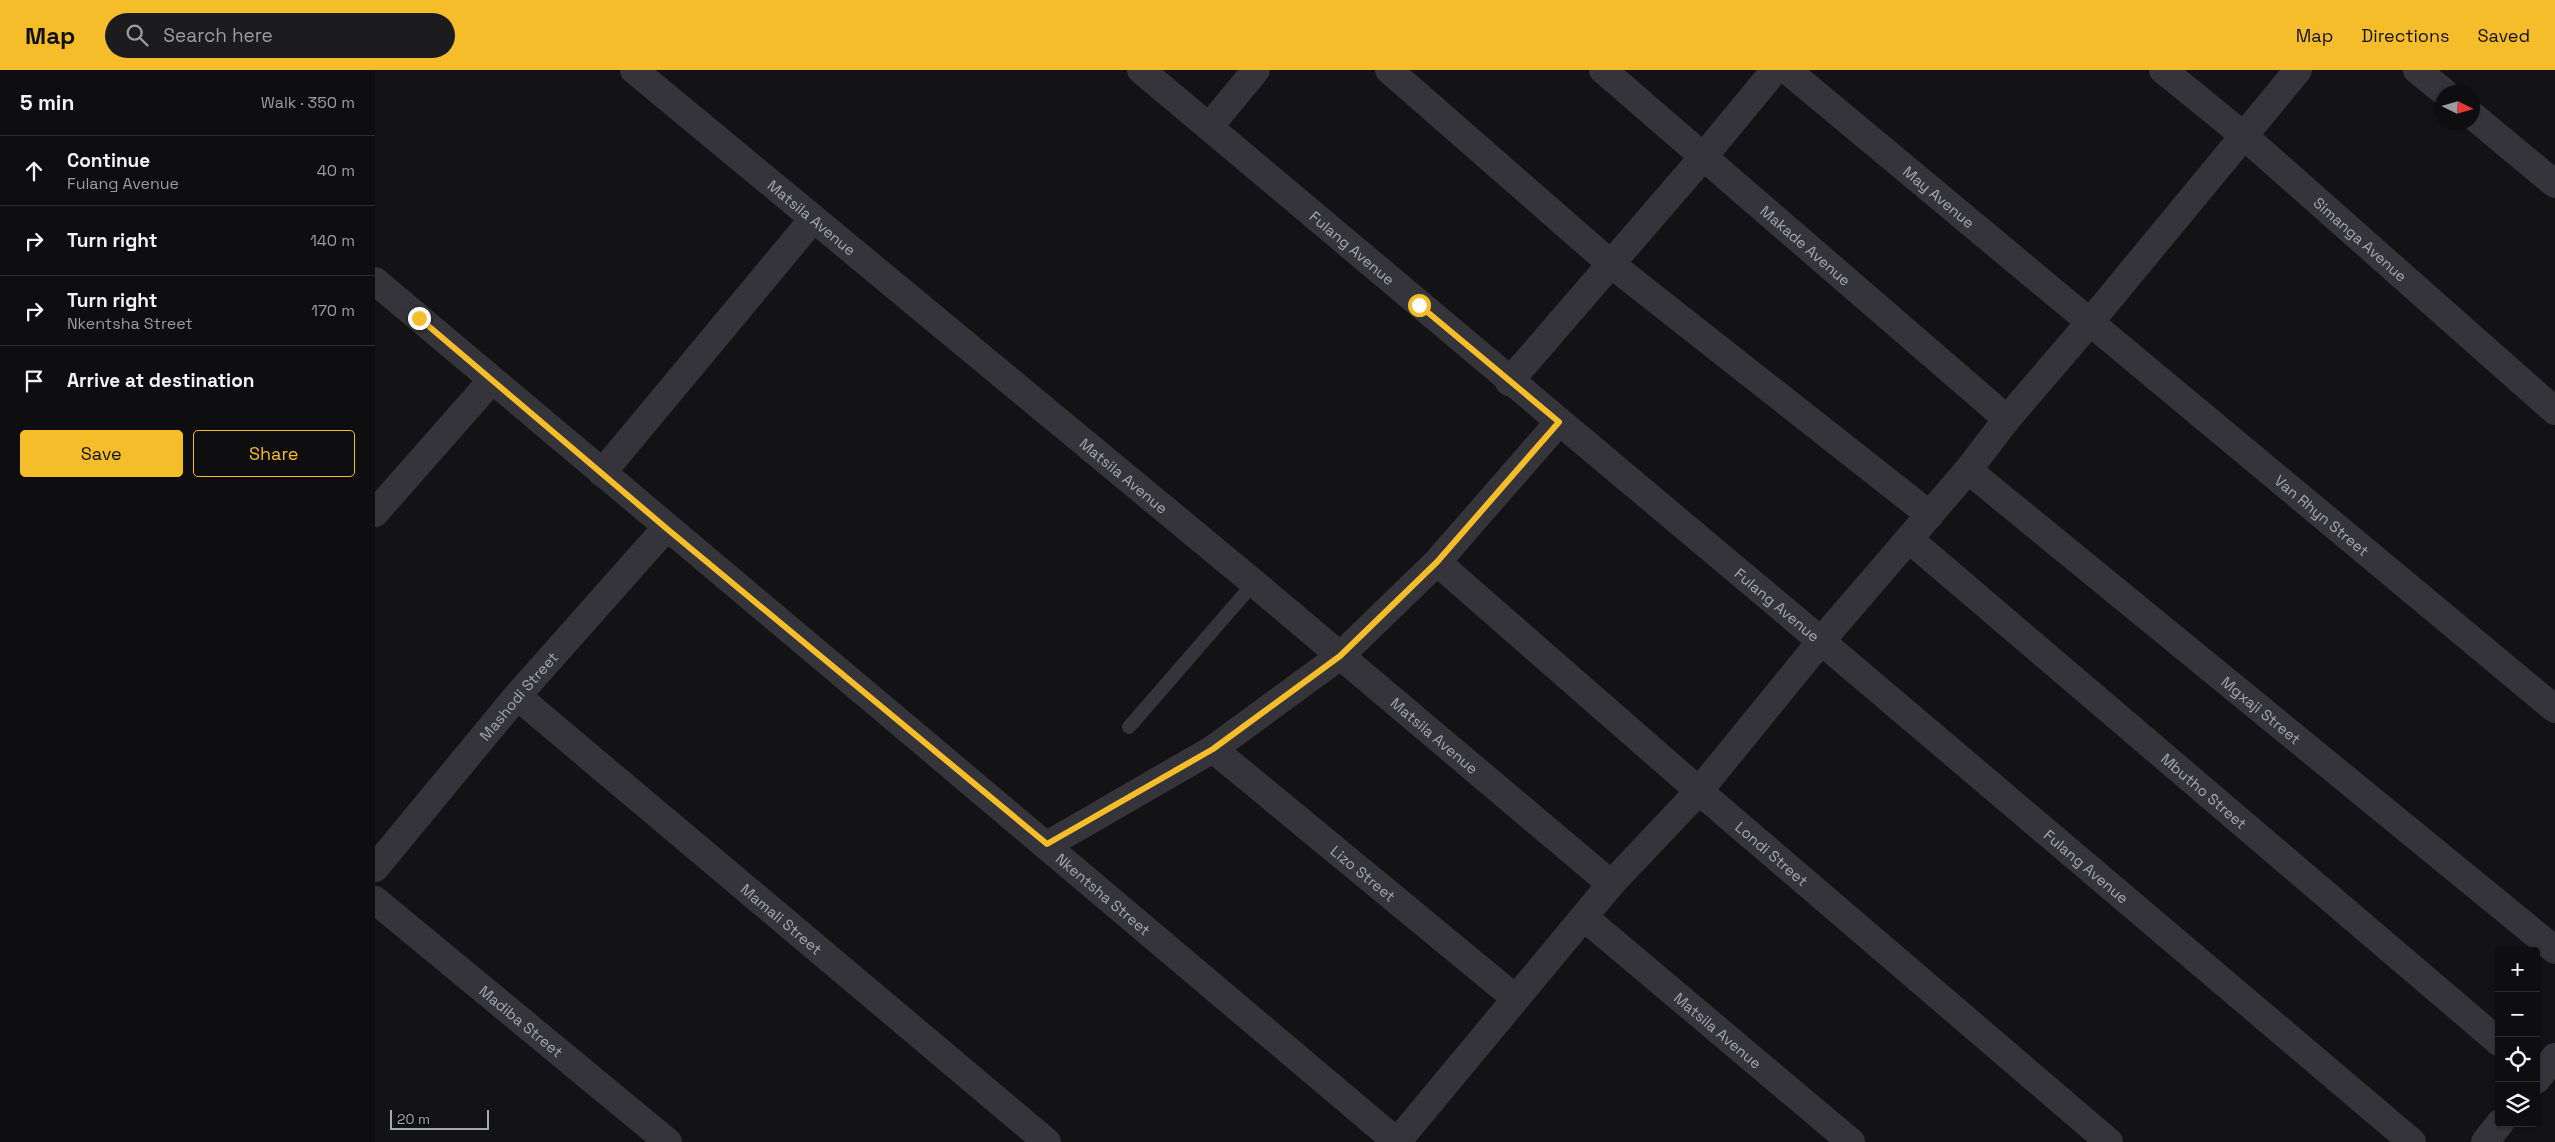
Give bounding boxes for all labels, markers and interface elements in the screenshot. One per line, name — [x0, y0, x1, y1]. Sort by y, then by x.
search box — [105, 13, 455, 58]
text: Map — [25, 20, 75, 51]
icon: search — [123, 21, 151, 49]
text: Search here — [163, 23, 273, 48]
text: Map — [2296, 24, 2333, 47]
text: Directions — [2361, 24, 2450, 47]
text: Saved — [2478, 24, 2530, 47]
north arrow — [2435, 85, 2480, 130]
text: 5 min — [20, 89, 74, 116]
text: Walk · 350 m — [261, 92, 355, 113]
text: Continue — [67, 148, 150, 173]
icon: ahead — [20, 157, 48, 185]
text: 40 m — [317, 160, 355, 181]
street label: May Avenue — [1900, 161, 1979, 232]
text: Fulang Avenue — [67, 173, 179, 194]
street label: Matsila Avenue — [764, 175, 860, 259]
street label: Simanga Avenue — [2310, 193, 2411, 285]
street label: Makade Avenue — [1757, 201, 1855, 289]
street label: Fulang Avenue — [1306, 206, 1399, 289]
icon: right — [20, 227, 48, 255]
text: Turn right — [67, 228, 157, 253]
text: 140 m — [310, 230, 355, 251]
text: Turn right — [67, 288, 157, 313]
route start — [1408, 294, 1431, 317]
icon: right — [20, 297, 48, 325]
text: 170 m — [311, 300, 355, 321]
route end — [408, 307, 431, 330]
text: Nkentsha Street — [67, 313, 193, 334]
icon: arrive — [20, 367, 48, 395]
text: Arrive at destination — [67, 368, 255, 393]
button: Save — [20, 430, 183, 477]
button: Share — [193, 430, 355, 477]
street label: Matsila Avenue — [1076, 433, 1172, 517]
street label: Van Rhyn Street — [2271, 470, 2373, 560]
street label: Fulang Avenue — [1731, 563, 1824, 646]
street label: Mashodi Street — [475, 647, 562, 744]
street label: Mgxaji Street — [2218, 672, 2305, 748]
street label: Matsila Avenue — [1387, 693, 1482, 778]
street label: Mbutho Street — [2157, 749, 2251, 833]
street label: Londi Street — [1732, 817, 1812, 890]
street label: Fulang Avenue — [2040, 825, 2133, 907]
street label: Lizo Street — [1327, 841, 1400, 905]
street label: Nkentsha Street — [1052, 849, 1155, 939]
street label: Mamali Street — [737, 879, 826, 958]
map controls — [2495, 947, 2540, 1127]
button: + — [2495, 947, 2540, 992]
street label: Madiba Street — [476, 981, 567, 1061]
street label: Matsila Avenue — [1670, 988, 1766, 1072]
button: − — [2495, 992, 2540, 1037]
button: locate — [2495, 1037, 2540, 1082]
button: layers — [2495, 1082, 2540, 1127]
scale bar — [390, 1107, 489, 1130]
text: 20 m — [397, 1110, 430, 1128]

